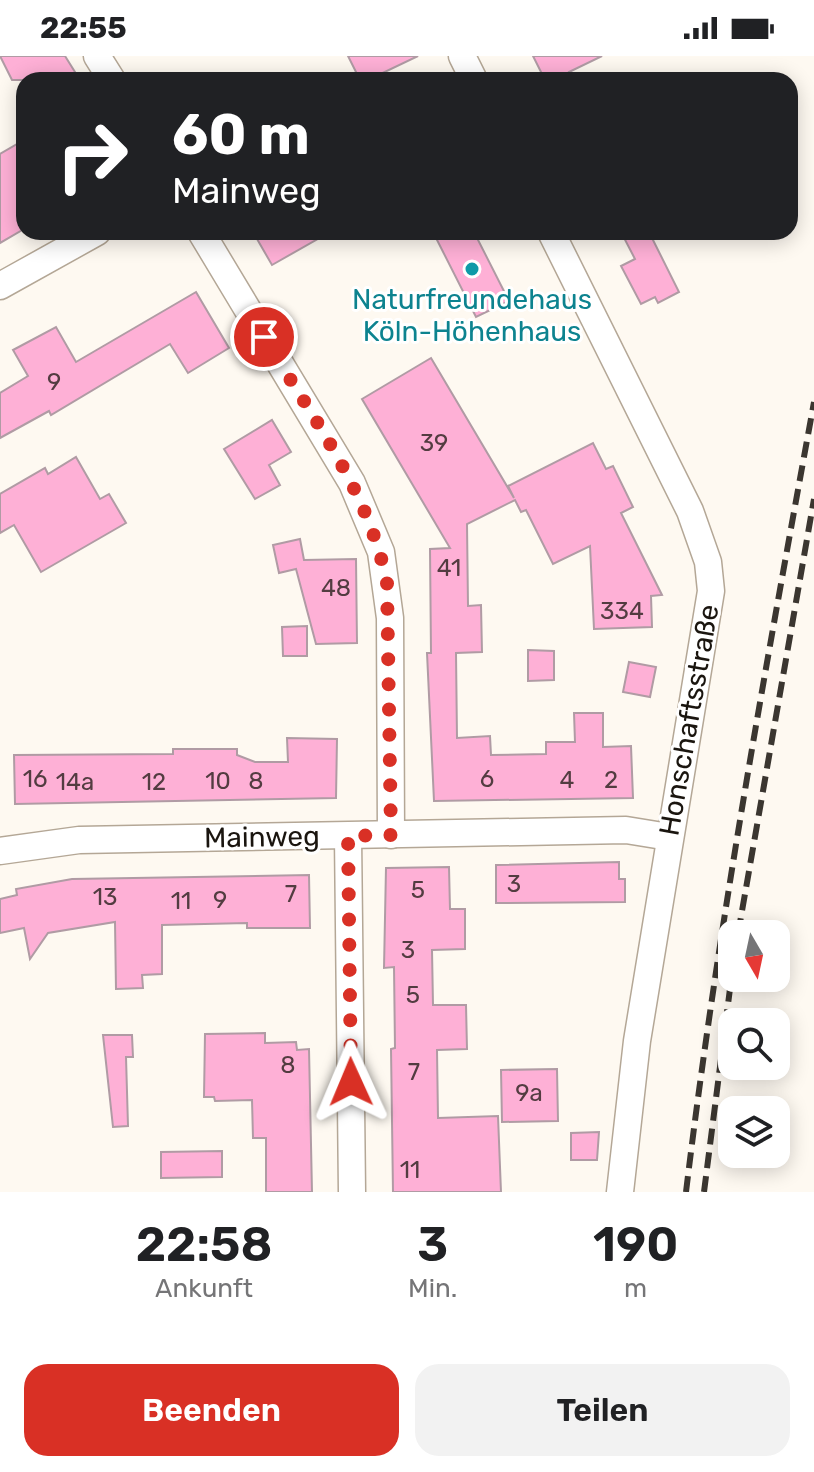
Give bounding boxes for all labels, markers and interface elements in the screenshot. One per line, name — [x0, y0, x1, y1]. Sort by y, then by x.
text: 22:55 — [40, 10, 127, 46]
text: 60 m — [172, 102, 310, 168]
icon: right — [40, 104, 144, 208]
text: Mainweg — [172, 169, 321, 212]
marker: Naturfreundehaus Köln-Höhenhaus — [463, 260, 481, 278]
place label: Naturfreundehaus Köln-Höhenhaus — [352, 283, 592, 348]
pin — [230, 303, 298, 371]
icon: arrive — [242, 315, 286, 359]
house number: 9 — [47, 368, 61, 396]
house number: 39 — [420, 429, 448, 457]
house number: 41 — [437, 554, 461, 582]
house number: 48 — [321, 574, 351, 602]
house number: 334 — [600, 597, 644, 625]
street label: Honschaftsstraße — [652, 602, 726, 838]
house number: 16 — [23, 765, 47, 793]
house number: 6 — [480, 765, 494, 793]
house number: 4 — [560, 766, 575, 794]
house number: 2 — [604, 766, 618, 794]
house number: 10 — [205, 767, 231, 795]
house number: 8 — [248, 767, 264, 795]
house number: 14a — [56, 768, 94, 796]
house number: 12 — [142, 768, 166, 796]
street label: Mainweg — [204, 819, 320, 855]
house number: 3 — [507, 870, 521, 898]
house number: 5 — [411, 876, 425, 904]
house number: 7 — [285, 880, 297, 908]
house number: 13 — [93, 883, 117, 911]
house number: 9 — [213, 886, 227, 914]
house number: 11 — [171, 887, 191, 915]
north arrow — [718, 920, 790, 992]
map controls — [718, 920, 790, 1168]
house number: 3 — [401, 936, 415, 964]
house number: 5 — [406, 981, 420, 1009]
button: search — [718, 1008, 790, 1080]
position arrow — [309, 1040, 393, 1124]
house number: 8 — [280, 1051, 296, 1079]
house number: 7 — [408, 1058, 420, 1086]
house number: 9a — [515, 1079, 543, 1107]
button: layers — [718, 1096, 790, 1168]
house number: 11 — [400, 1156, 420, 1184]
text: 22:58 — [136, 1216, 272, 1273]
text: 3 — [417, 1216, 448, 1273]
text: 190 — [593, 1216, 678, 1273]
text: Ankunft — [155, 1273, 253, 1304]
text: Min. — [408, 1273, 457, 1304]
text: m — [624, 1273, 647, 1304]
button: Beenden — [24, 1364, 399, 1456]
button: Teilen — [415, 1364, 790, 1456]

